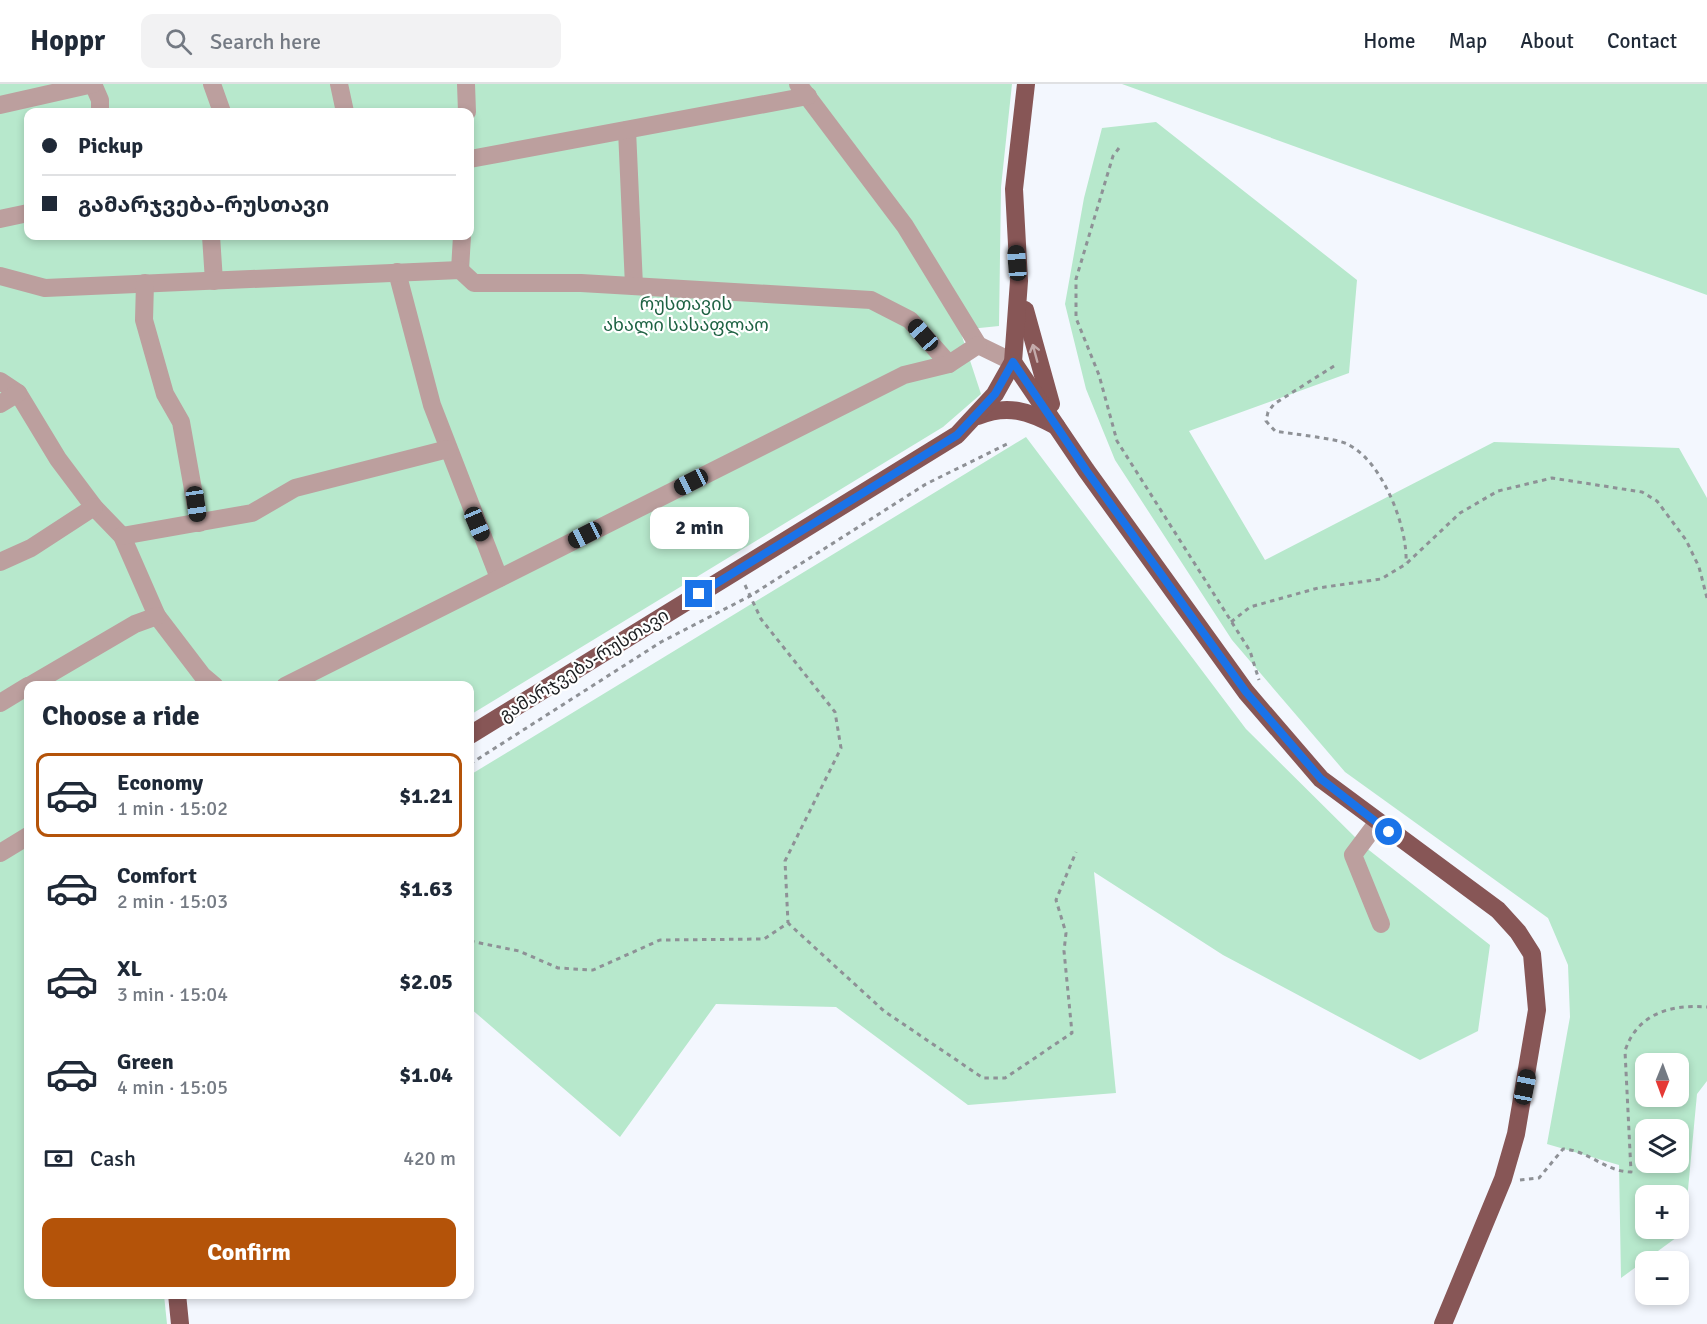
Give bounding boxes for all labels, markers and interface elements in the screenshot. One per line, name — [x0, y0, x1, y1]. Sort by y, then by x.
search box — [141, 14, 561, 68]
text: Hoppr — [30, 24, 105, 58]
icon: search — [162, 25, 195, 58]
text: Search here — [210, 28, 321, 55]
text: Home — [1363, 28, 1416, 54]
text: Map — [1449, 28, 1487, 54]
text: About — [1520, 28, 1574, 54]
text: Contact — [1607, 28, 1677, 54]
text: Pickup — [78, 132, 143, 159]
text: გამარჯვება-რუსთავი — [78, 191, 329, 218]
car — [1007, 244, 1027, 282]
park label: რუსთავის ახალი სასაფლაო — [603, 293, 769, 336]
car — [904, 316, 942, 354]
one-way arrow — [1029, 344, 1040, 363]
car — [671, 466, 711, 498]
car — [185, 485, 207, 523]
car — [462, 504, 492, 544]
callout: 2 min — [650, 507, 748, 549]
text: 2 min — [675, 515, 724, 540]
car — [565, 519, 605, 551]
route end — [685, 580, 712, 607]
street label: გამარჯვება-რუსთავი — [495, 604, 673, 726]
text: Choose a ride — [42, 700, 200, 733]
icon: car — [45, 768, 99, 822]
text: Economy — [117, 769, 203, 796]
text: $1.21 — [399, 782, 453, 809]
text: 1 min · 15:02 — [117, 796, 228, 821]
route start — [1375, 818, 1402, 845]
icon: car — [45, 861, 99, 915]
text: Comfort — [117, 862, 197, 889]
text: $1.63 — [399, 875, 453, 902]
text: 2 min · 15:03 — [117, 889, 228, 914]
icon: car — [45, 954, 99, 1008]
text: XL — [117, 955, 142, 982]
text: $2.05 — [399, 968, 453, 995]
text: 3 min · 15:04 — [117, 982, 228, 1007]
icon: car — [45, 1047, 99, 1101]
text: Green — [117, 1048, 174, 1075]
north arrow — [1635, 1053, 1689, 1107]
map controls — [1635, 1053, 1689, 1305]
text: $1.04 — [399, 1061, 453, 1088]
car — [1513, 1068, 1537, 1106]
text: 4 min · 15:05 — [117, 1075, 228, 1100]
button: layers — [1635, 1119, 1689, 1173]
icon: cash — [42, 1142, 75, 1175]
text: Cash — [90, 1145, 136, 1172]
text: 420 m — [403, 1146, 456, 1171]
button: + — [1635, 1185, 1689, 1239]
button: Confirm — [42, 1218, 456, 1287]
button: − — [1635, 1251, 1689, 1305]

